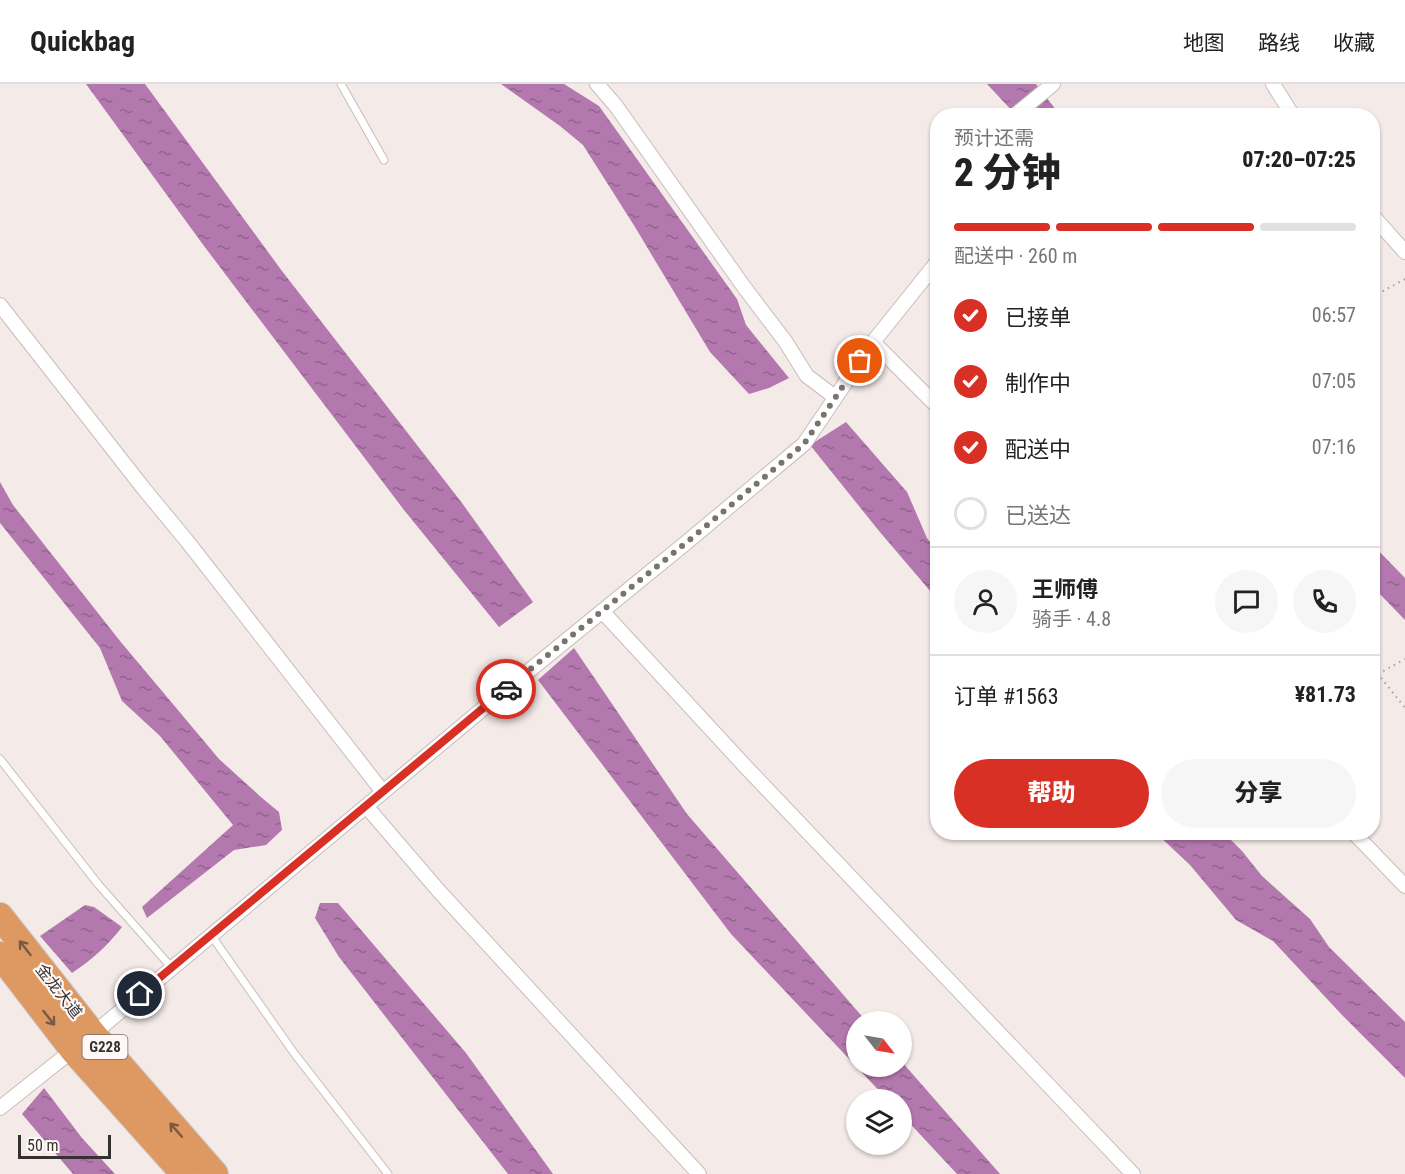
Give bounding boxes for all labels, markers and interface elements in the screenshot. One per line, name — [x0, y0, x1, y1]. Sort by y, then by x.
text: Quickbag — [30, 25, 135, 58]
text: 地图 — [1183, 31, 1225, 55]
text: 路线 — [1258, 31, 1300, 55]
text: 收藏 — [1333, 31, 1375, 55]
text: 预计还需 — [954, 126, 1034, 150]
text: 07:20–07:25 — [1242, 147, 1356, 172]
text: 2 分钟 — [954, 150, 1061, 196]
text: 配送中 · 260 m — [954, 244, 1077, 268]
icon: check — [954, 299, 987, 332]
text: 06:57 — [1312, 303, 1356, 327]
text: 已接单 — [1005, 305, 1071, 330]
pin — [834, 335, 885, 386]
icon: bag — [843, 344, 876, 377]
icon: check — [954, 365, 987, 398]
text: 07:05 — [1312, 369, 1356, 393]
text: 制作中 — [1005, 371, 1071, 396]
icon: check — [954, 431, 987, 464]
text: 07:16 — [1312, 435, 1356, 459]
text: 配送中 — [1005, 437, 1071, 462]
text: 已送达 — [1005, 503, 1071, 528]
button: person — [954, 570, 1017, 633]
button: chat — [1215, 570, 1278, 633]
button: phone — [1293, 570, 1356, 633]
text: 王师傅 — [1032, 577, 1098, 602]
text: 骑手 · 4.8 — [1032, 607, 1111, 631]
courier — [476, 659, 536, 719]
icon: car — [490, 673, 523, 706]
text: ¥81.73 — [1295, 682, 1356, 707]
text: 订单 #1563 — [954, 684, 1059, 709]
button: 帮助 — [954, 759, 1149, 828]
button: 分享 — [1161, 759, 1356, 828]
one-way arrow — [18, 940, 31, 956]
street label: 金龙大道 — [32, 960, 86, 1022]
pin — [114, 968, 165, 1019]
icon: home — [123, 977, 156, 1010]
one-way arrow — [42, 1010, 55, 1026]
north arrow — [846, 1011, 912, 1077]
map controls — [846, 1011, 912, 1155]
road number: G228 — [82, 1035, 128, 1059]
button: layers — [846, 1089, 912, 1155]
one-way arrow — [169, 1123, 183, 1138]
scale bar — [18, 1132, 111, 1160]
text: 50 m — [27, 1136, 59, 1155]

